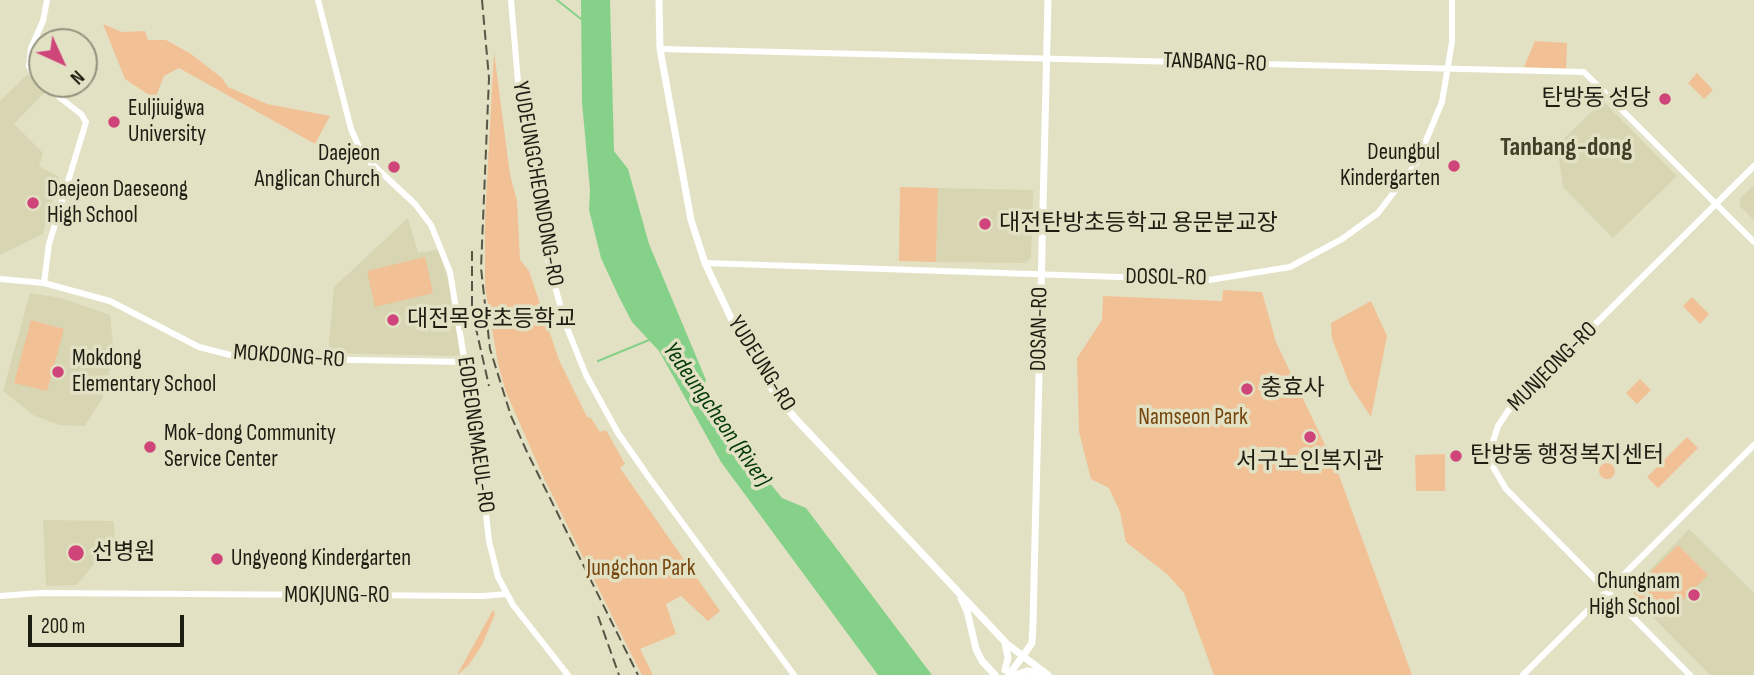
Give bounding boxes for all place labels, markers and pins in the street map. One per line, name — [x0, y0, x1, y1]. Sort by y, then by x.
place label: 탄방동 성당 — [1542, 85, 1651, 113]
marker: 탄방동 성당 — [1657, 91, 1673, 107]
place label: Euljiuigwa University — [128, 95, 206, 149]
marker: Euljiuigwa University — [106, 114, 122, 130]
place label: Deungbul Kindergarten — [1340, 139, 1440, 193]
place label: Daejeon Anglican Church — [255, 140, 380, 194]
marker: Deungbul Kindergarten — [1446, 158, 1462, 174]
marker: Daejeon Anglican Church — [386, 159, 402, 175]
place label: Daejeon Daeseong High School — [47, 176, 188, 230]
marker: Daejeon Daeseong High School — [25, 195, 41, 211]
place label: 대전탄방초등학교 용문분교장 — [999, 210, 1278, 238]
marker: 대전탄방초등학교 용문분교장 — [977, 216, 993, 232]
place label: 대전목양초등학교 — [407, 306, 576, 334]
marker: 대전목양초등학교 — [385, 312, 401, 328]
place label: Mokdong Elementary School — [72, 345, 216, 399]
marker: Mokdong Elementary School — [50, 364, 66, 380]
place label: 충효사 — [1261, 375, 1324, 403]
marker: 충효사 — [1239, 381, 1255, 397]
place label: Mok-dong Community Service Center — [164, 420, 336, 474]
marker: 서구노인복지관 — [1302, 429, 1318, 445]
marker: Mok-dong Community Service Center — [142, 439, 158, 455]
place label: 탄방동 행정복지센터 — [1470, 442, 1664, 470]
place label: 서구노인복지관 — [1236, 448, 1384, 476]
marker: 탄방동 행정복지센터 — [1448, 448, 1464, 464]
place label: 선병원 — [92, 539, 155, 567]
marker: 선병원 — [66, 543, 86, 563]
place label: Ungyeong Kindergarten — [231, 545, 411, 573]
marker: Ungyeong Kindergarten — [209, 551, 225, 567]
place label: Chungnam High School — [1589, 568, 1680, 622]
marker: Chungnam High School — [1686, 587, 1702, 603]

